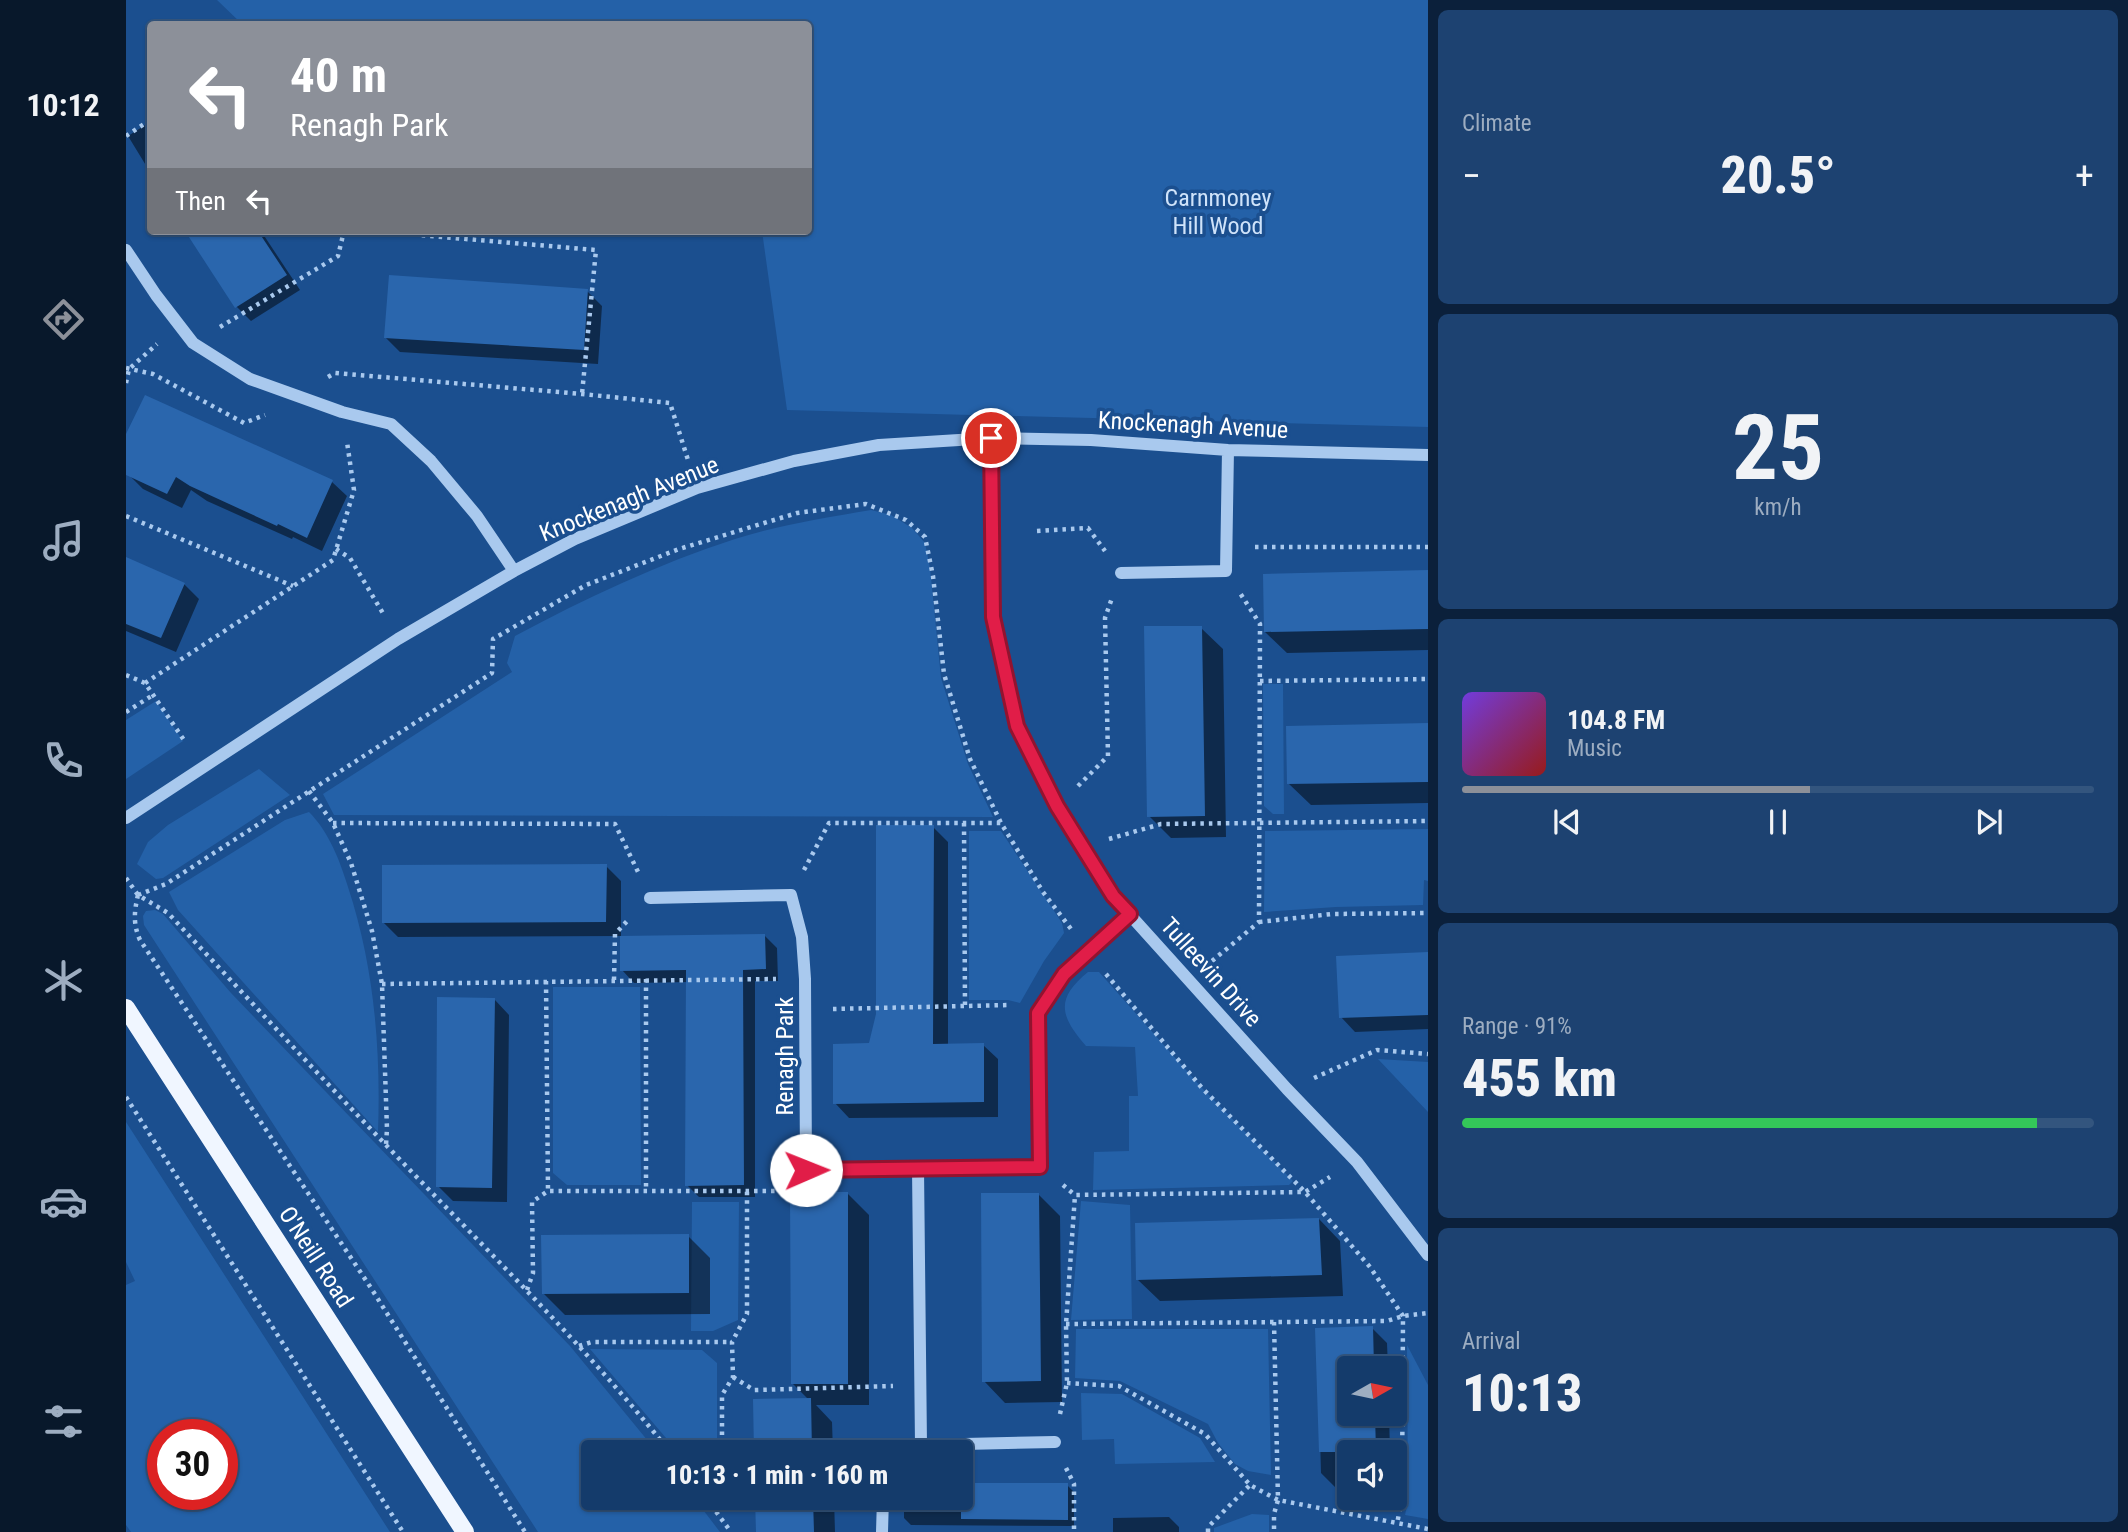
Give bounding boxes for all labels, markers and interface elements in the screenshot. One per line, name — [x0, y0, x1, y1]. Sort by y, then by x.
text: 40 m — [290, 47, 387, 104]
icon: left — [175, 49, 266, 140]
text: 10:12 — [26, 86, 100, 124]
text: Renagh Park — [290, 106, 448, 144]
text: Climate — [1462, 110, 1532, 137]
text: 20.5° — [1720, 145, 1836, 206]
text: − — [1462, 154, 1481, 198]
text: + — [2075, 154, 2094, 198]
icon: left — [240, 182, 278, 220]
park label: Carnmoney Hill Wood — [1165, 184, 1271, 240]
text: Then — [175, 186, 226, 216]
icon: directions — [39, 295, 88, 344]
text: 25 — [1732, 395, 1824, 501]
street label: Knockenagh Avenue — [1097, 406, 1289, 444]
pin — [961, 408, 1021, 468]
icon: arrive — [972, 419, 1010, 457]
street label: Knockenagh Avenue — [535, 450, 723, 548]
text: km/h — [1754, 494, 1802, 521]
icon: music — [39, 516, 88, 565]
text: 104.8 FM — [1567, 705, 1665, 735]
text: Music — [1567, 735, 1622, 762]
icon: phone — [39, 736, 88, 785]
icon: previous — [1548, 803, 1586, 841]
icon: pause — [1759, 803, 1797, 841]
icon: next — [1970, 803, 2008, 841]
street label: Tulleevin Drive — [1155, 912, 1267, 1032]
icon: climate — [39, 956, 88, 1005]
street label: Renagh Park — [771, 996, 799, 1115]
text: Range · 91% — [1462, 1013, 1572, 1040]
text: 455 km — [1462, 1048, 1617, 1109]
position arrow — [769, 1133, 843, 1207]
icon: car — [39, 1177, 88, 1226]
street label: O'Neill Road — [273, 1201, 359, 1313]
text: Arrival — [1462, 1328, 1521, 1355]
north arrow — [1337, 1356, 1407, 1426]
map controls — [1337, 1356, 1407, 1510]
text: 10:13 — [1462, 1363, 1582, 1424]
icon: filters — [39, 1397, 88, 1446]
speed limit sign: 30 — [147, 1419, 238, 1510]
button: sound — [1337, 1440, 1407, 1510]
text: 10:13 · 1 min · 160 m — [666, 1460, 888, 1490]

